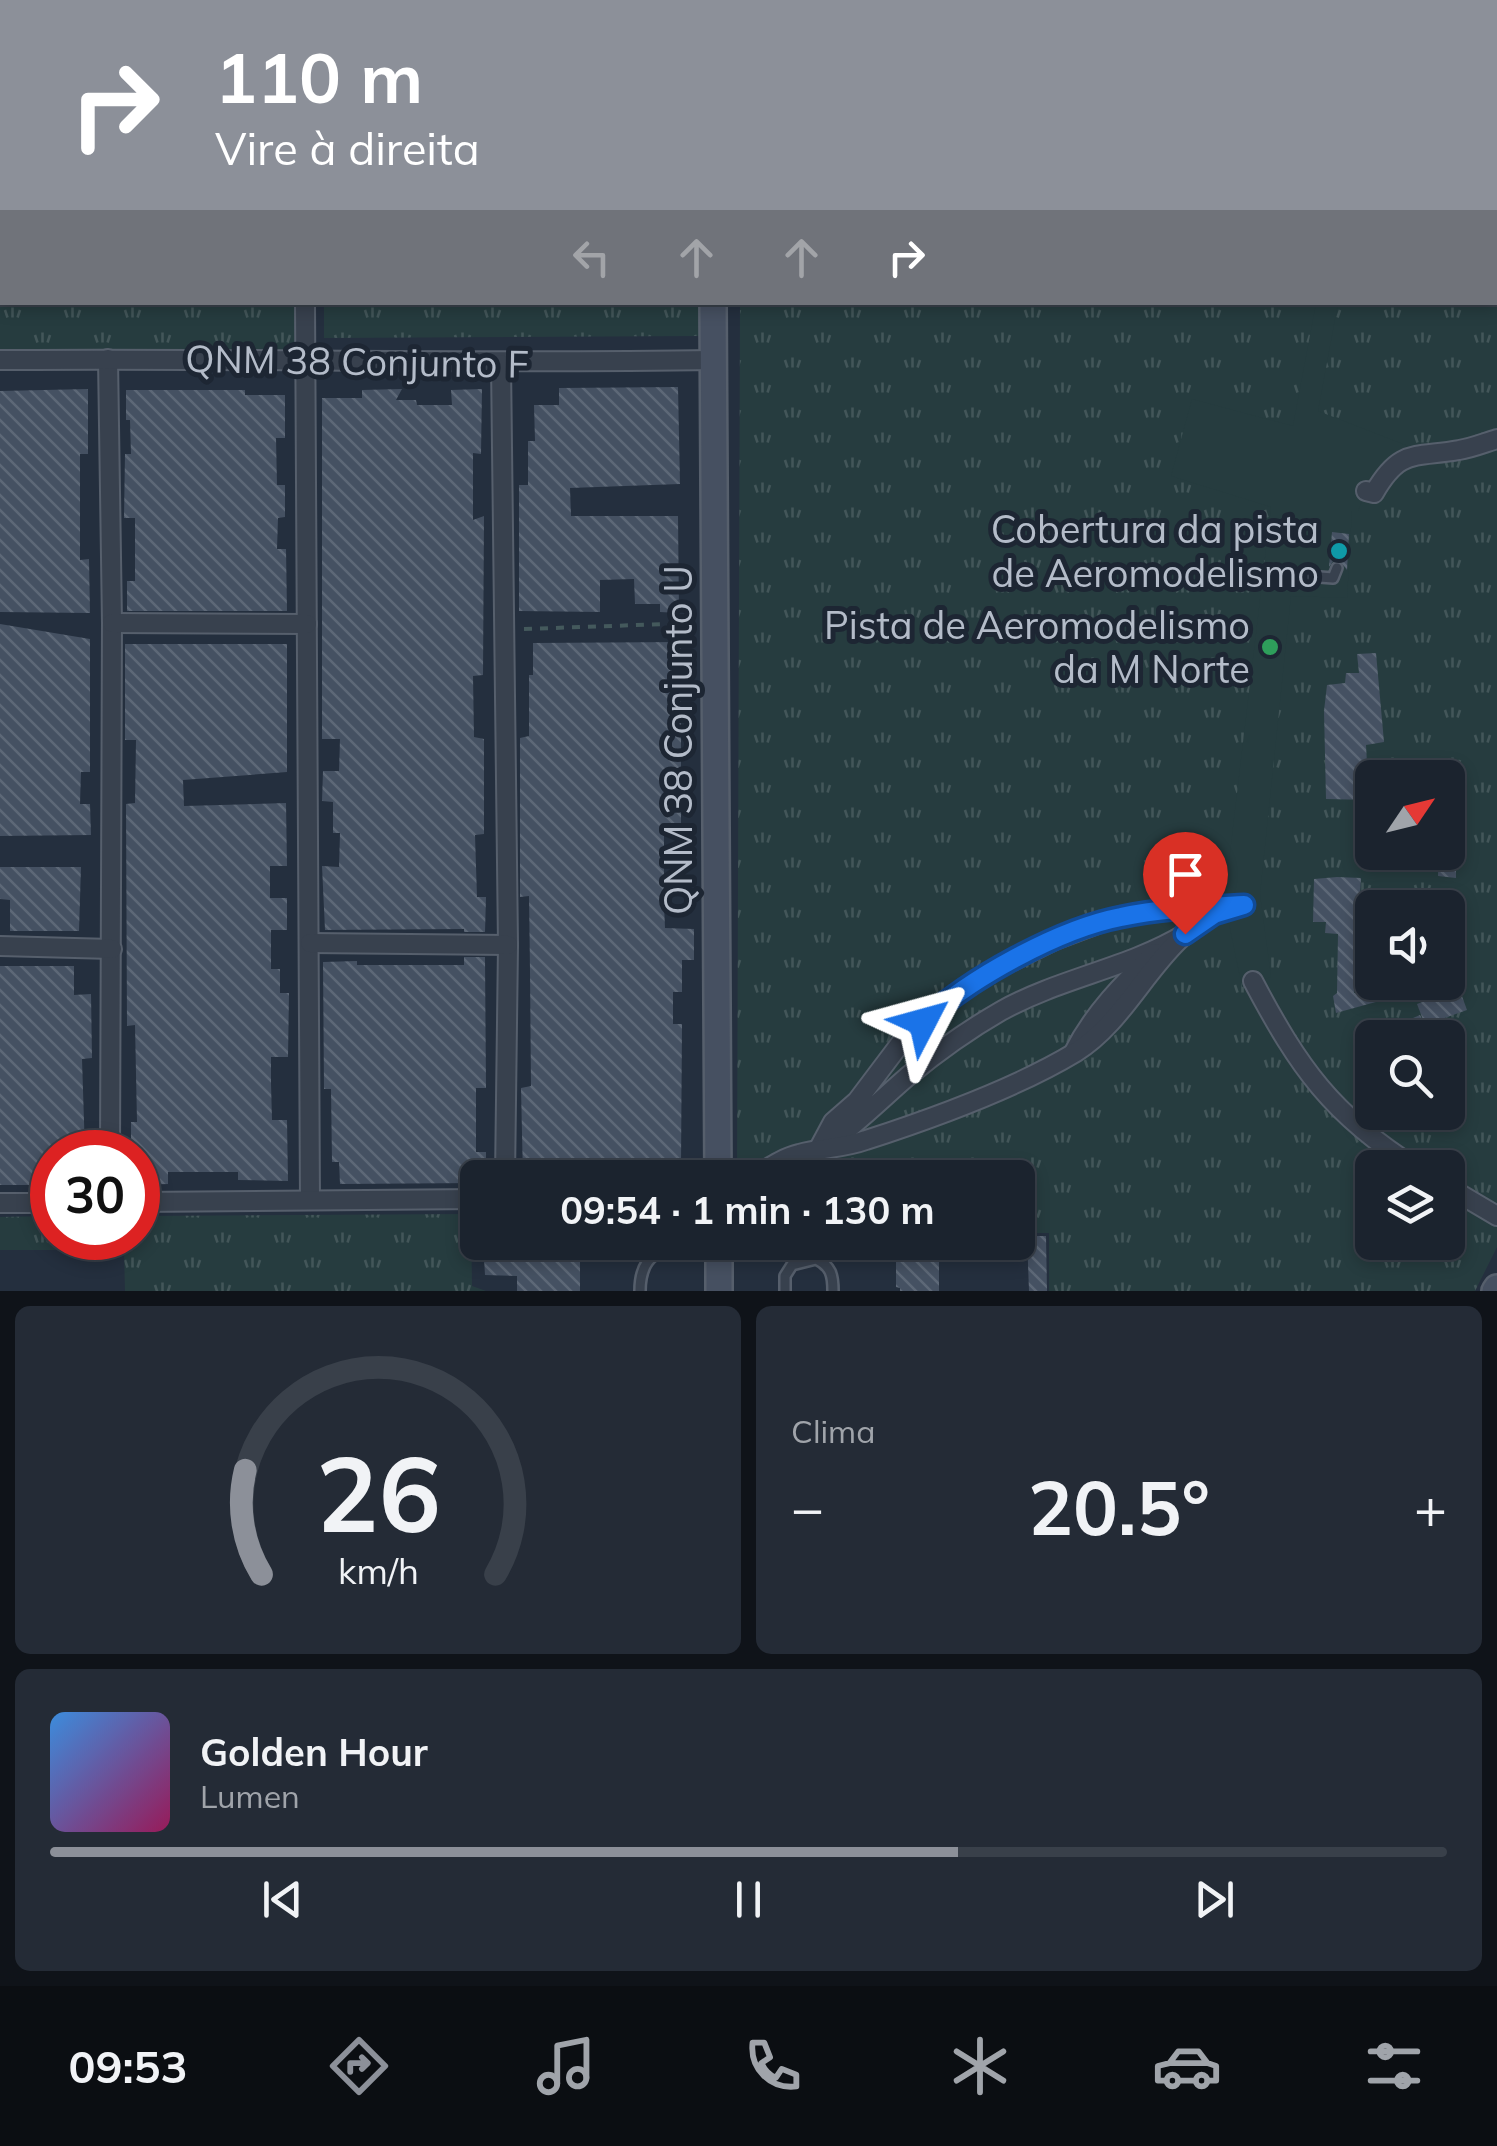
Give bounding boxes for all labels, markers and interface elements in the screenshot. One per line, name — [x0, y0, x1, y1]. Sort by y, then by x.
text: 110 m — [215, 33, 423, 121]
icon: right — [50, 40, 180, 170]
text: Vire à direita — [215, 120, 480, 176]
icon: left — [564, 230, 619, 285]
icon: ahead — [669, 230, 724, 285]
icon: ahead — [774, 230, 829, 285]
icon: right — [879, 230, 934, 285]
street label: QNM 38 Conjunto F — [185, 334, 529, 388]
place label: Cobertura da pista de Aeromodelismo — [991, 505, 1319, 597]
marker: Cobertura da pista de Aeromodelismo — [1328, 540, 1350, 562]
street label: QNM 38 Conjunto U — [654, 565, 702, 915]
place label: Pista de Aeromodelismo da M Norte — [824, 601, 1250, 693]
marker: Pista de Aeromodelismo da M Norte — [1259, 636, 1281, 658]
north arrow — [1355, 760, 1465, 870]
map controls — [1355, 760, 1465, 1260]
pin — [1143, 832, 1228, 935]
icon: arrive — [1158, 847, 1213, 902]
button: sound — [1355, 890, 1465, 1000]
position arrow — [871, 970, 975, 1074]
button: search — [1355, 1020, 1465, 1130]
speed limit sign: 30 — [30, 1130, 160, 1260]
button: layers — [1355, 1150, 1465, 1260]
text: 09:54 · 1 min · 130 m — [560, 1186, 935, 1234]
text: Clima — [791, 1411, 875, 1451]
text: 26 — [316, 1427, 440, 1558]
text: 20.5° — [1028, 1460, 1210, 1554]
text: − — [791, 1473, 824, 1542]
text: + — [1414, 1473, 1447, 1542]
text: km/h — [338, 1548, 418, 1593]
text: Golden Hour — [200, 1728, 428, 1776]
text: Lumen — [200, 1776, 300, 1816]
icon: previous — [255, 1872, 310, 1927]
icon: pause — [721, 1872, 776, 1927]
icon: next — [1187, 1872, 1242, 1927]
icon: directions — [324, 2031, 394, 2101]
icon: music — [531, 2031, 601, 2101]
icon: phone — [738, 2031, 808, 2101]
icon: climate — [945, 2031, 1015, 2101]
icon: car — [1152, 2031, 1222, 2101]
icon: filters — [1359, 2031, 1429, 2101]
text: 09:53 — [68, 2038, 188, 2094]

